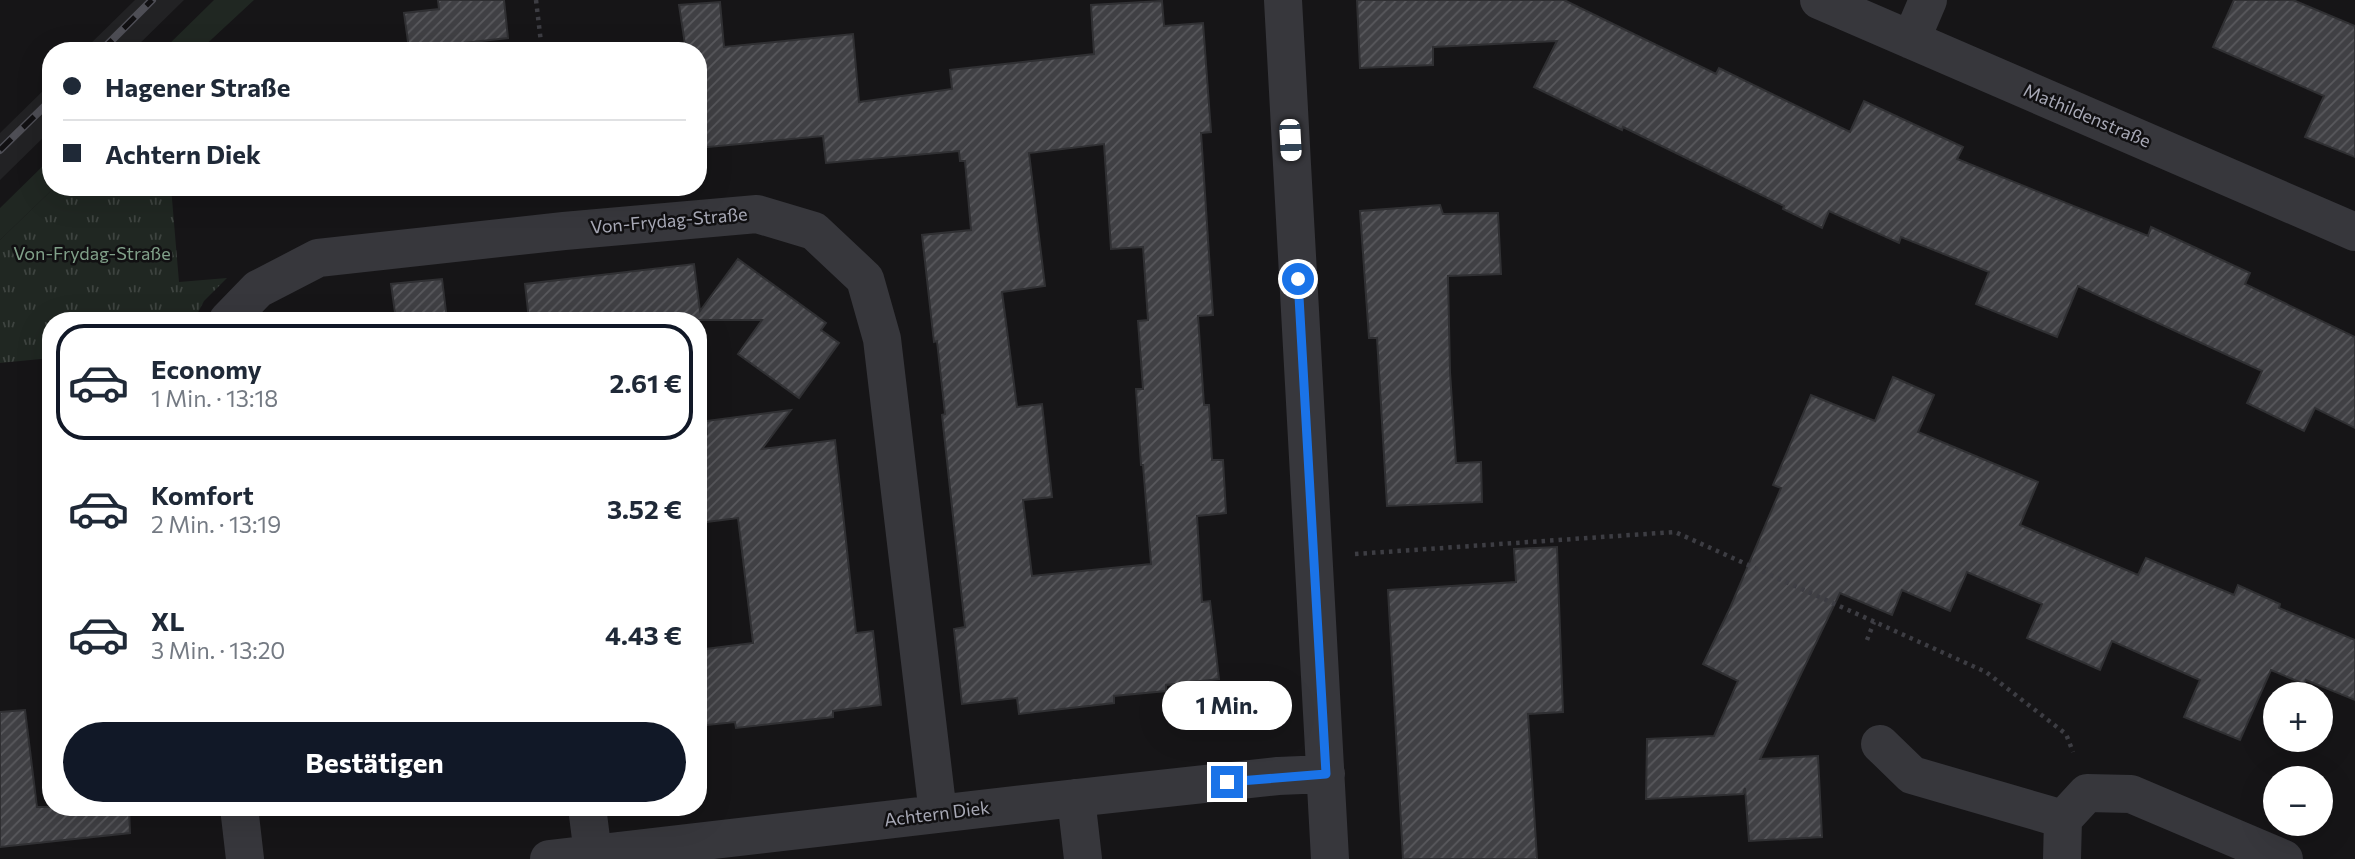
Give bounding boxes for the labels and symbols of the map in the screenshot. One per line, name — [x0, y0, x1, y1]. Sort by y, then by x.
street label: Mathildenstraße — [2021, 78, 2154, 152]
car — [1279, 118, 1302, 162]
street label: Von-Frydag-Straße — [590, 202, 748, 238]
park label: Von-Frydag-Straße — [13, 242, 171, 264]
route start — [1282, 263, 1314, 295]
callout: 1 Min. — [1162, 680, 1292, 730]
route end — [1211, 766, 1243, 798]
street label: Achtern Diek — [883, 796, 991, 830]

